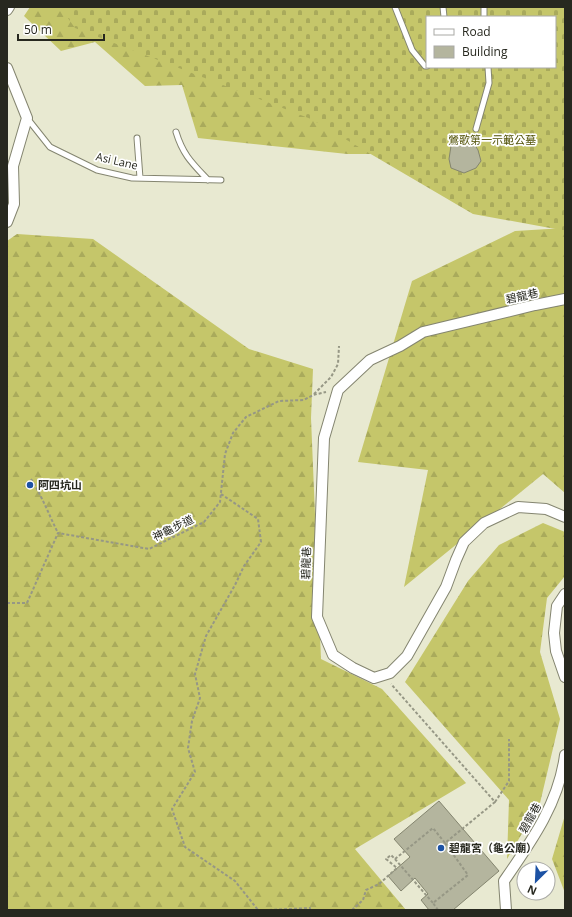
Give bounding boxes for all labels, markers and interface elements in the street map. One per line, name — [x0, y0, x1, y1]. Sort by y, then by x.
scale bar — [18, 16, 104, 42]
legend — [426, 16, 556, 68]
text: 50 m — [24, 21, 52, 38]
text: Road — [462, 23, 491, 40]
text: Building — [462, 43, 508, 60]
park label: 鶯歌第一示範公墓 — [448, 132, 536, 147]
street label: Asi Lane — [95, 148, 140, 173]
street label: 碧龍巷 — [504, 284, 540, 307]
place label: 阿四坑山 — [38, 477, 82, 492]
marker: 阿四坑山 — [25, 480, 35, 490]
street label: 神龜步道 — [150, 511, 196, 544]
street label: 碧龍巷 — [297, 546, 314, 580]
street label: 碧龍巷 — [515, 800, 544, 836]
place label: 碧龍宮（龜公廟） — [449, 840, 537, 855]
marker: 碧龍宮（龜公廟） — [436, 843, 446, 853]
north arrow — [516, 861, 556, 901]
text: N — [525, 882, 539, 899]

